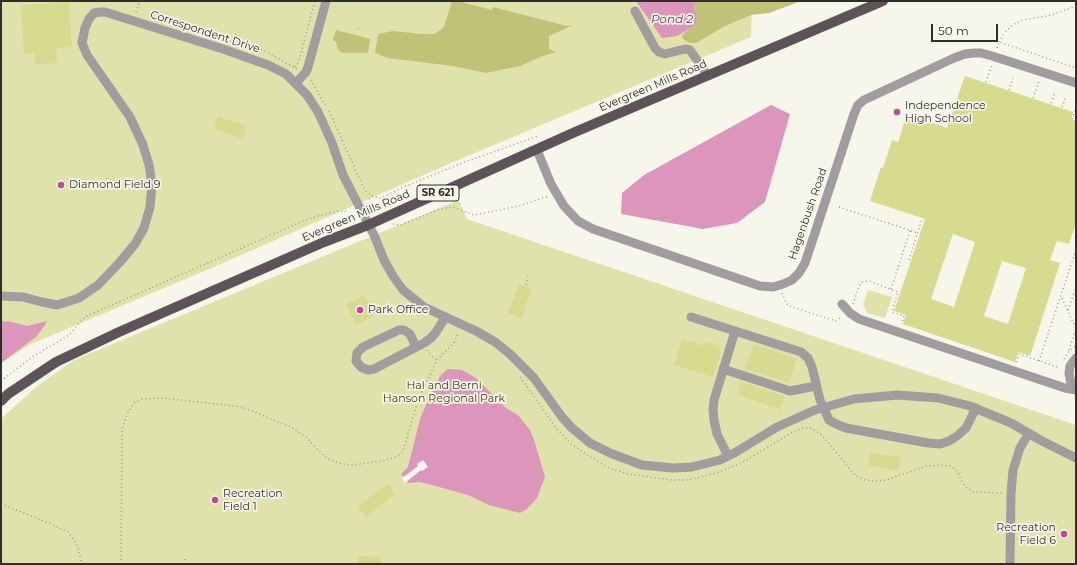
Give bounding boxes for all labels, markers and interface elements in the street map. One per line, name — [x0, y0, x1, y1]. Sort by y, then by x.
street label: Correspondent Drive — [148, 8, 262, 56]
water label: Pond 2 — [651, 12, 693, 26]
scale bar — [933, 16, 1000, 42]
text: 50 m — [938, 23, 969, 38]
street label: Evergreen Mills Road — [597, 57, 709, 115]
place label: Independence High School — [905, 99, 986, 125]
marker: Independence High School — [892, 107, 902, 117]
street label: Hagenbush Road — [786, 166, 830, 262]
place label: Diamond Field 9 — [69, 178, 160, 192]
marker: Diamond Field 9 — [56, 180, 66, 190]
road number: SR 621 — [417, 185, 459, 201]
street label: Evergreen Mills Road — [300, 187, 412, 245]
place label: Park Office — [368, 303, 428, 317]
marker: Park Office — [355, 305, 365, 315]
park label: Hal and Berni Hanson Regional Park — [383, 379, 505, 405]
place label: Recreation Field 1 — [223, 487, 283, 513]
marker: Recreation Field 1 — [210, 495, 220, 505]
place label: Recreation Field 6 — [996, 521, 1056, 547]
marker: Recreation Field 6 — [1059, 529, 1069, 539]

